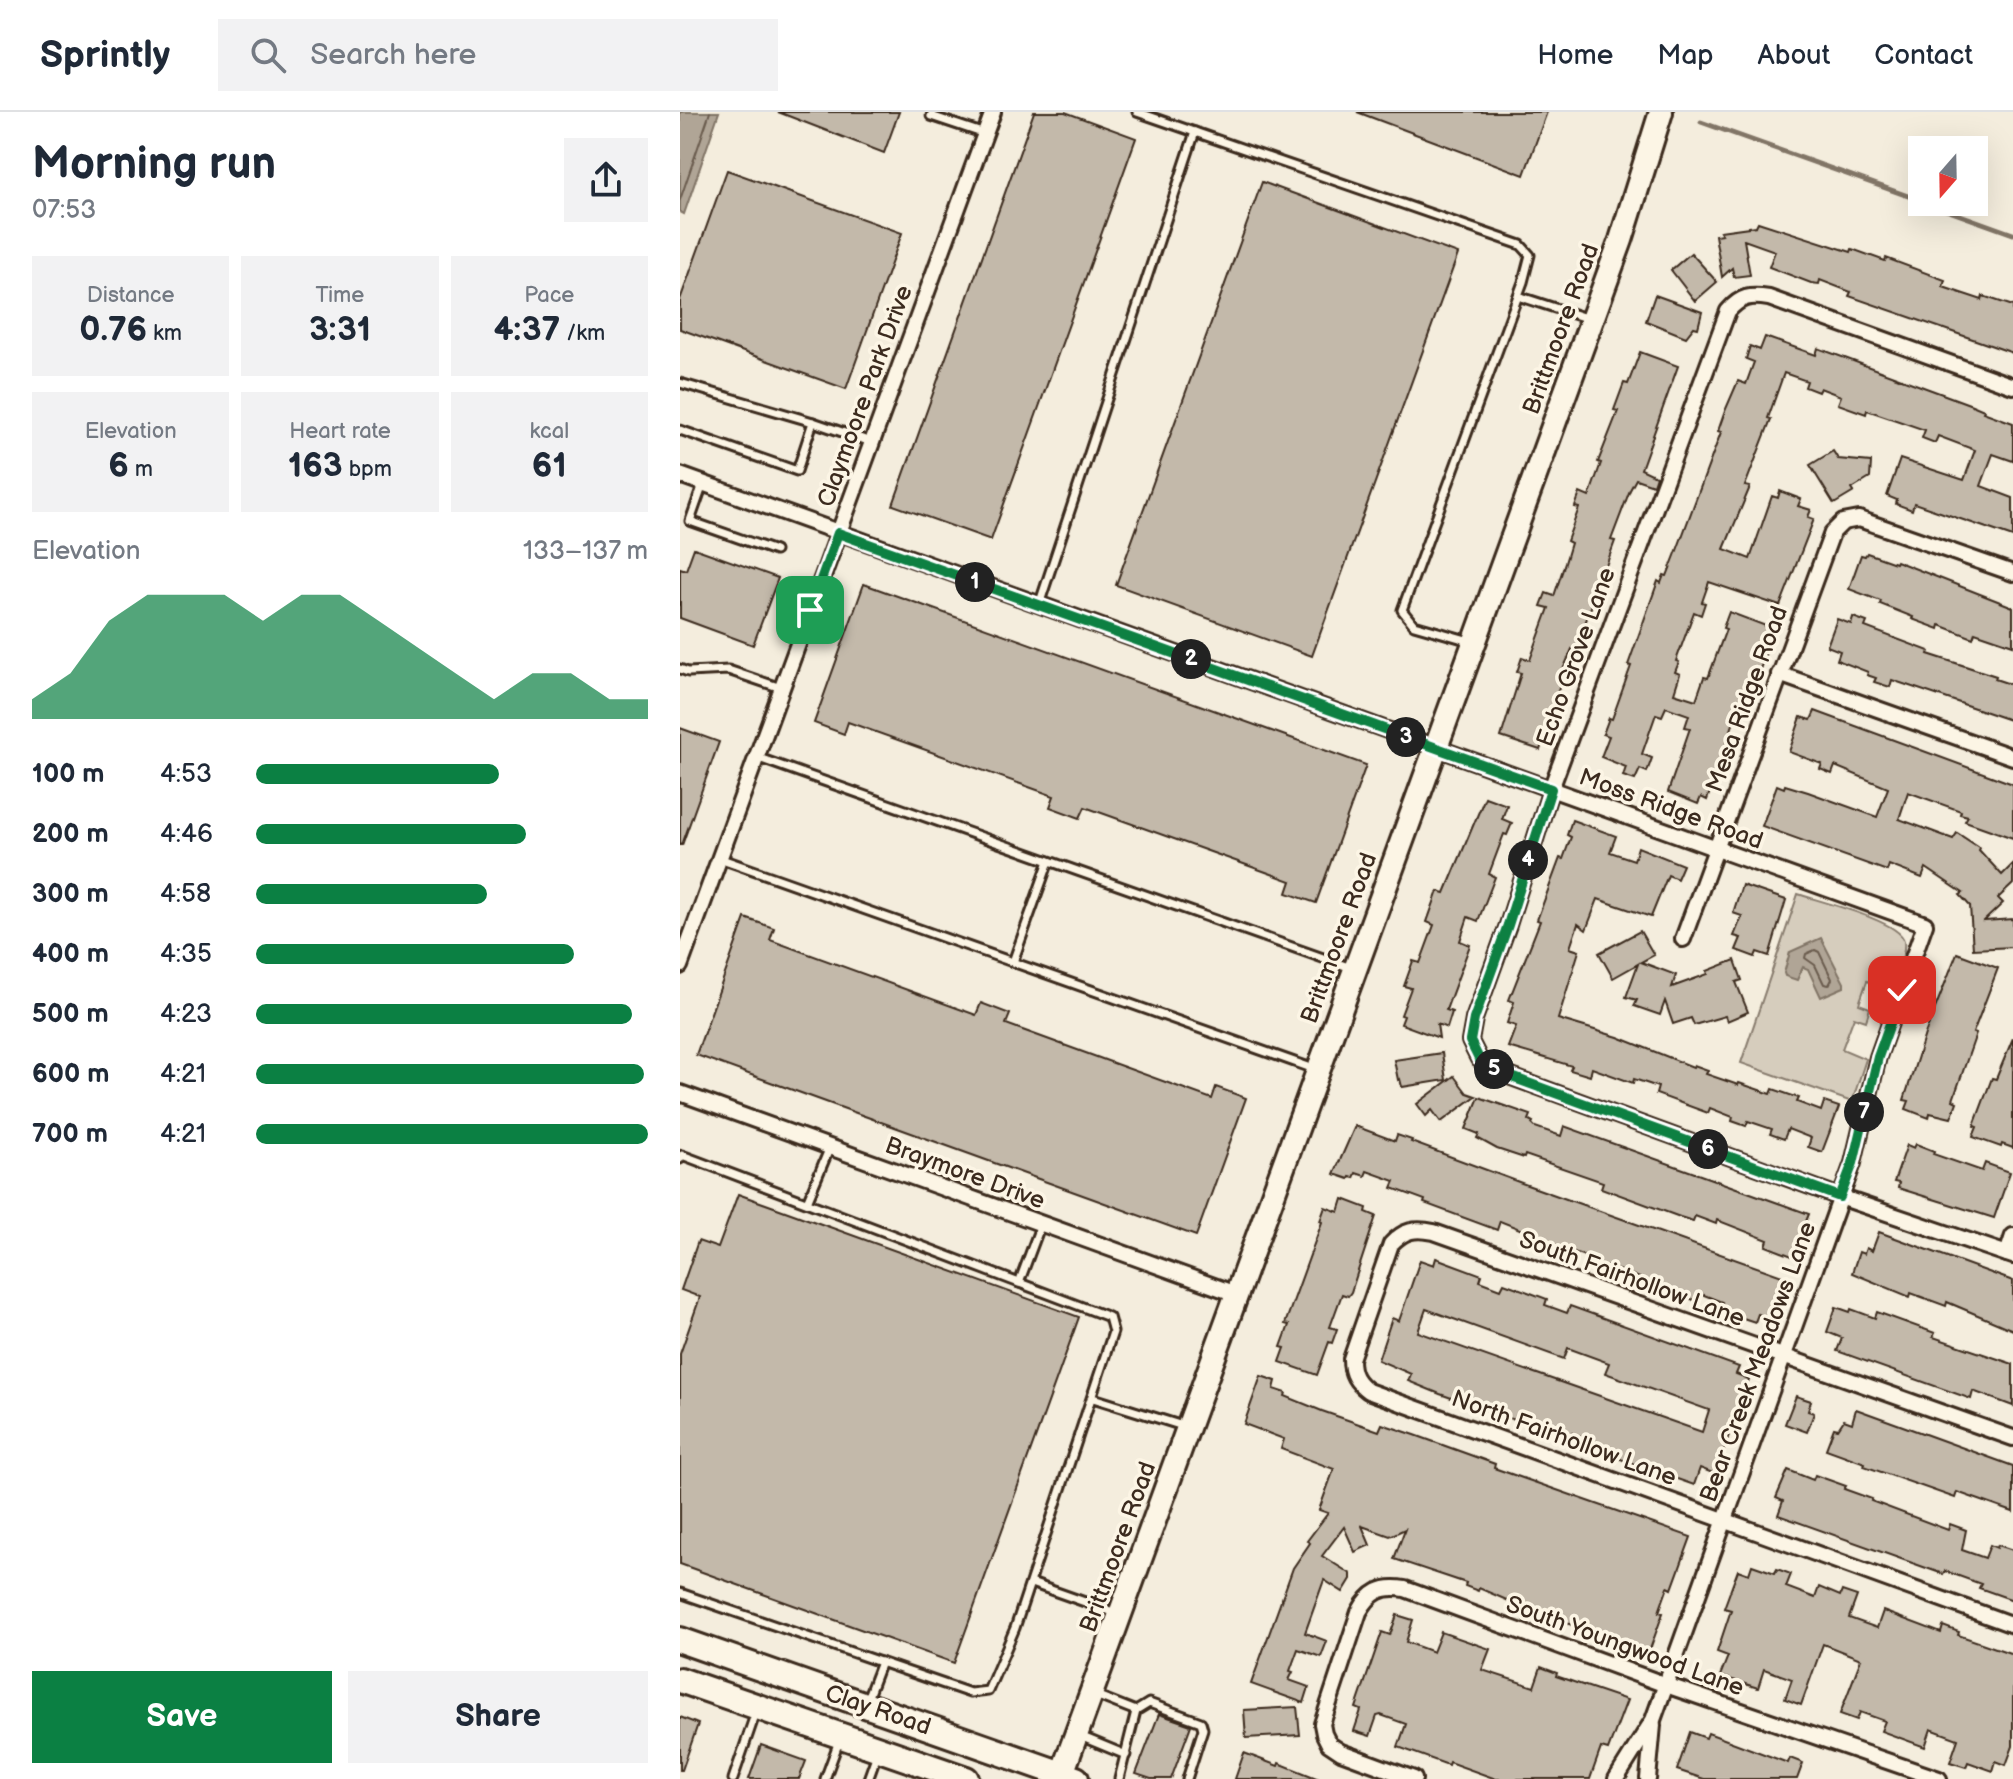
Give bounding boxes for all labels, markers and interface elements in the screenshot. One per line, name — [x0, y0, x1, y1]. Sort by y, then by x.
search box — [218, 19, 778, 91]
text: Sprintly — [40, 33, 170, 78]
icon: search — [246, 33, 290, 77]
text: Search here — [310, 37, 476, 73]
text: Home — [1537, 39, 1613, 72]
text: Map — [1657, 39, 1714, 72]
text: About — [1758, 39, 1830, 72]
text: Contact — [1874, 39, 1973, 72]
north arrow — [1908, 136, 1988, 216]
map controls — [1908, 136, 1988, 216]
text: Morning run — [32, 138, 276, 191]
button: share — [564, 138, 648, 222]
text: 07:53 — [32, 195, 96, 226]
street label: Brittmoore Road — [1517, 240, 1605, 418]
street label: Claymoore Park Drive — [811, 281, 919, 511]
text: Distance — [87, 282, 175, 309]
text: Time — [316, 282, 364, 309]
text: Pace — [524, 282, 574, 309]
text: 0.76 — [79, 309, 147, 350]
text: 3:31 — [309, 309, 371, 350]
text: 4:37 — [493, 309, 560, 350]
text: km — [147, 320, 182, 347]
text: /km — [560, 320, 605, 347]
text: Elevation — [85, 418, 177, 445]
text: Heart rate — [289, 418, 391, 445]
text: kcal — [530, 418, 569, 445]
text: 6 — [108, 445, 129, 486]
text: 163 — [288, 445, 343, 486]
text: 61 — [532, 445, 567, 486]
text: m — [129, 456, 153, 483]
text: bpm — [343, 456, 392, 483]
text: Elevation — [32, 536, 140, 567]
text: 133–137 m — [523, 536, 648, 567]
pin: 1 — [955, 562, 995, 602]
street label: Echo Grove Lane — [1530, 564, 1622, 750]
text: 1 — [970, 568, 980, 595]
pin — [776, 576, 844, 644]
icon: arrive — [788, 588, 832, 632]
street label: Mesa Ridge Road — [1700, 602, 1794, 796]
pin: 2 — [1171, 639, 1211, 679]
text: 2 — [1184, 645, 1198, 672]
pin: 3 — [1386, 717, 1426, 757]
text: 3 — [1400, 723, 1412, 750]
text: 100 m — [32, 759, 105, 790]
text: 4:53 — [160, 759, 212, 790]
street label: Moss Ridge Road — [1575, 762, 1767, 856]
text: 200 m — [32, 819, 109, 850]
text: 4:46 — [160, 819, 213, 850]
pin: 4 — [1508, 840, 1548, 880]
text: 4 — [1522, 846, 1534, 873]
street label: Brittmoore Road — [1295, 849, 1383, 1027]
text: 300 m — [32, 879, 109, 910]
text: 4:58 — [160, 879, 211, 910]
text: 400 m — [32, 939, 109, 970]
text: 4:35 — [160, 939, 212, 970]
pin — [1868, 956, 1936, 1024]
icon: check — [1880, 968, 1924, 1012]
text: 500 m — [32, 999, 109, 1030]
text: 4:23 — [160, 999, 212, 1030]
pin: 5 — [1474, 1049, 1514, 1089]
text: 5 — [1488, 1055, 1500, 1082]
text: 600 m — [32, 1059, 109, 1090]
text: 4:21 — [160, 1059, 206, 1090]
pin: 7 — [1844, 1092, 1884, 1132]
text: 7 — [1858, 1098, 1870, 1125]
text: 700 m — [32, 1119, 108, 1150]
text: 4:21 — [160, 1119, 206, 1150]
pin: 6 — [1688, 1129, 1728, 1169]
street label: Braymore Drive — [881, 1131, 1049, 1215]
text: 6 — [1701, 1135, 1715, 1162]
street label: Bear Creek Meadows Lane — [1694, 1218, 1822, 1506]
street label: South Fairhollow Lane — [1515, 1225, 1749, 1333]
street label: North Fairhollow Lane — [1448, 1384, 1680, 1492]
street label: Brittmoore Road — [1074, 1458, 1162, 1636]
street label: South Youngwood Lane — [1502, 1589, 1748, 1703]
button: Save — [32, 1671, 332, 1763]
button: Share — [348, 1671, 648, 1763]
street label: Clay Road — [821, 1678, 935, 1742]

